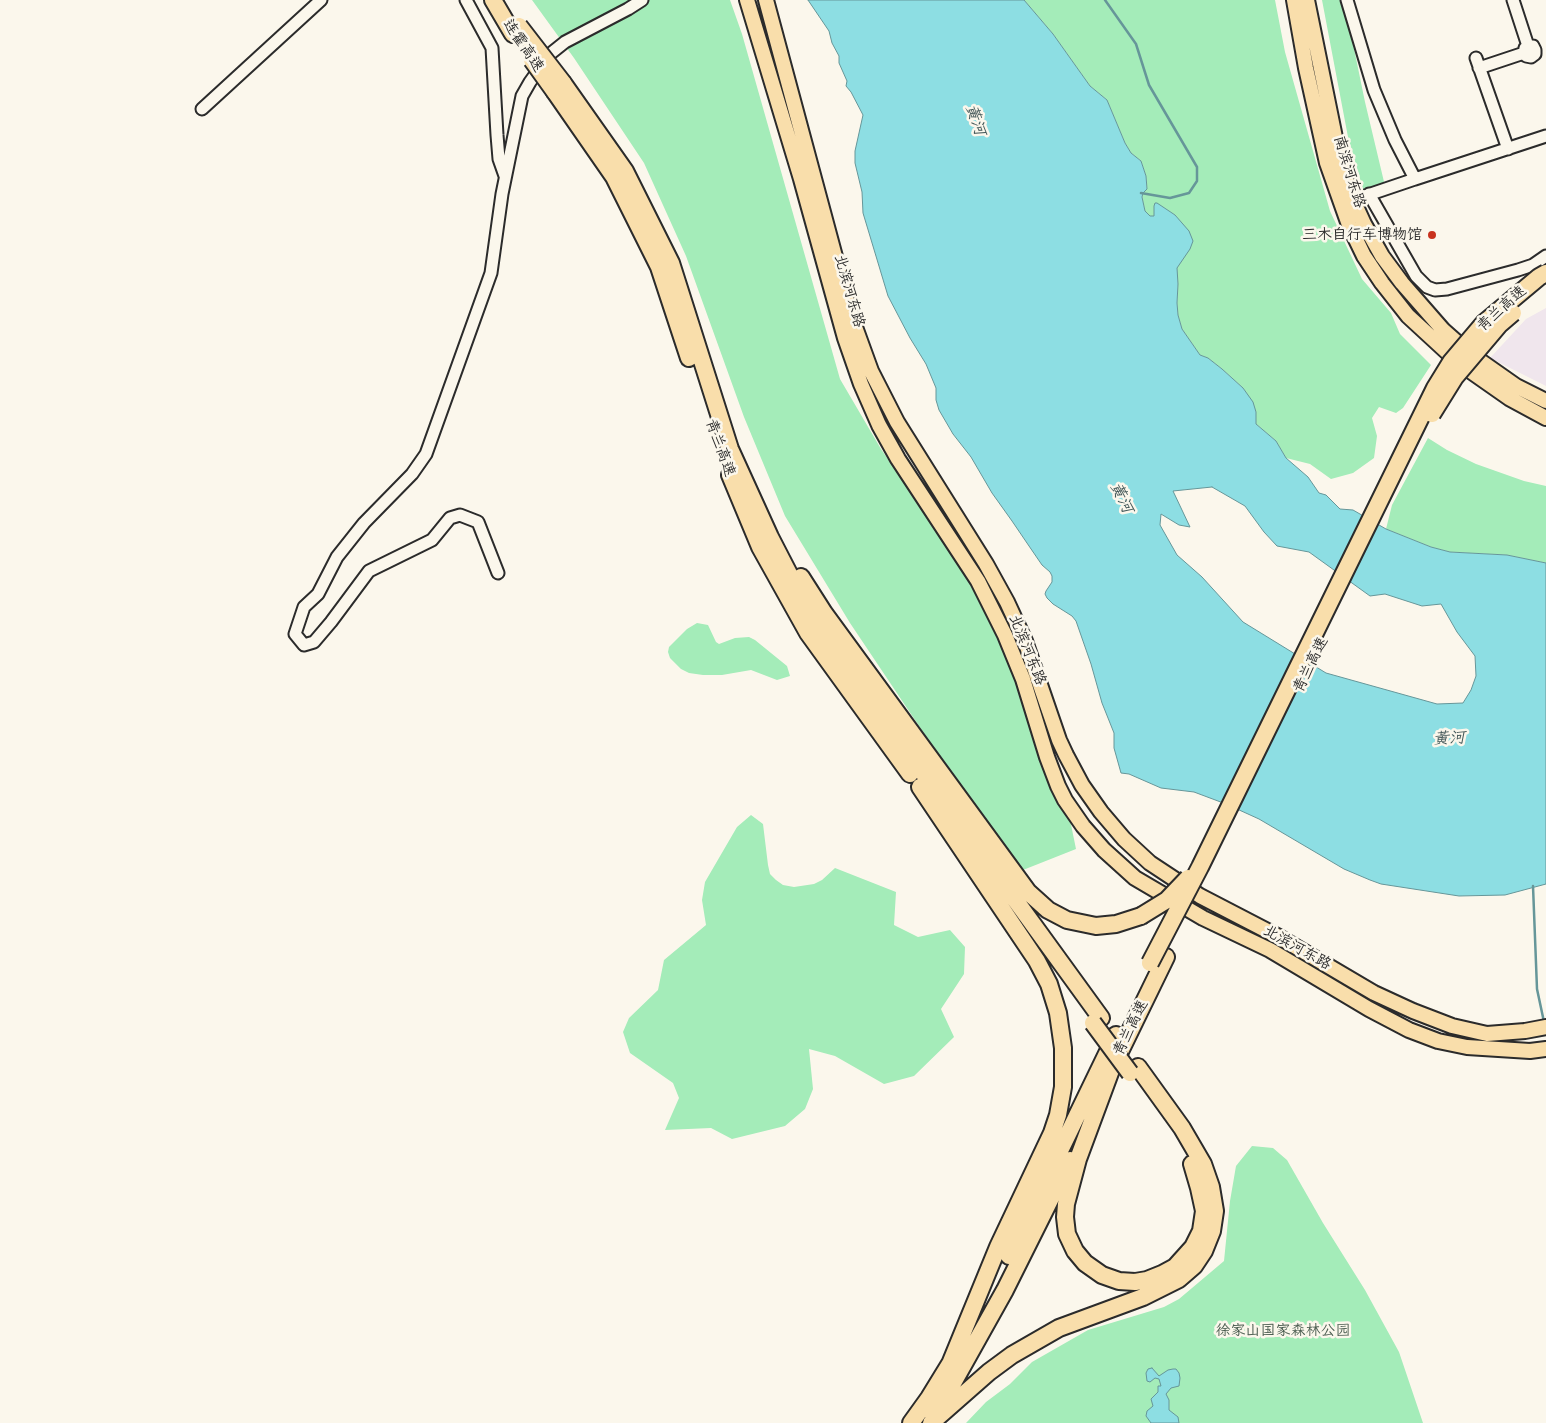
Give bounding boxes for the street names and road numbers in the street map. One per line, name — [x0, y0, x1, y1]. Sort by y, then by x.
street label: 连霍高速 — [499, 16, 547, 76]
street label: 南滨河东路 — [1329, 134, 1369, 210]
street label: 北滨河东路 — [830, 252, 868, 330]
street label: 青兰高速 — [1474, 282, 1530, 336]
street label: 青兰高速 — [701, 417, 739, 479]
street label: 北滨河东路 — [1005, 612, 1049, 688]
street label: 青兰高速 — [1290, 634, 1332, 696]
street label: 北滨河东路 — [1260, 922, 1334, 974]
street label: 青兰高速 — [1110, 997, 1152, 1059]

